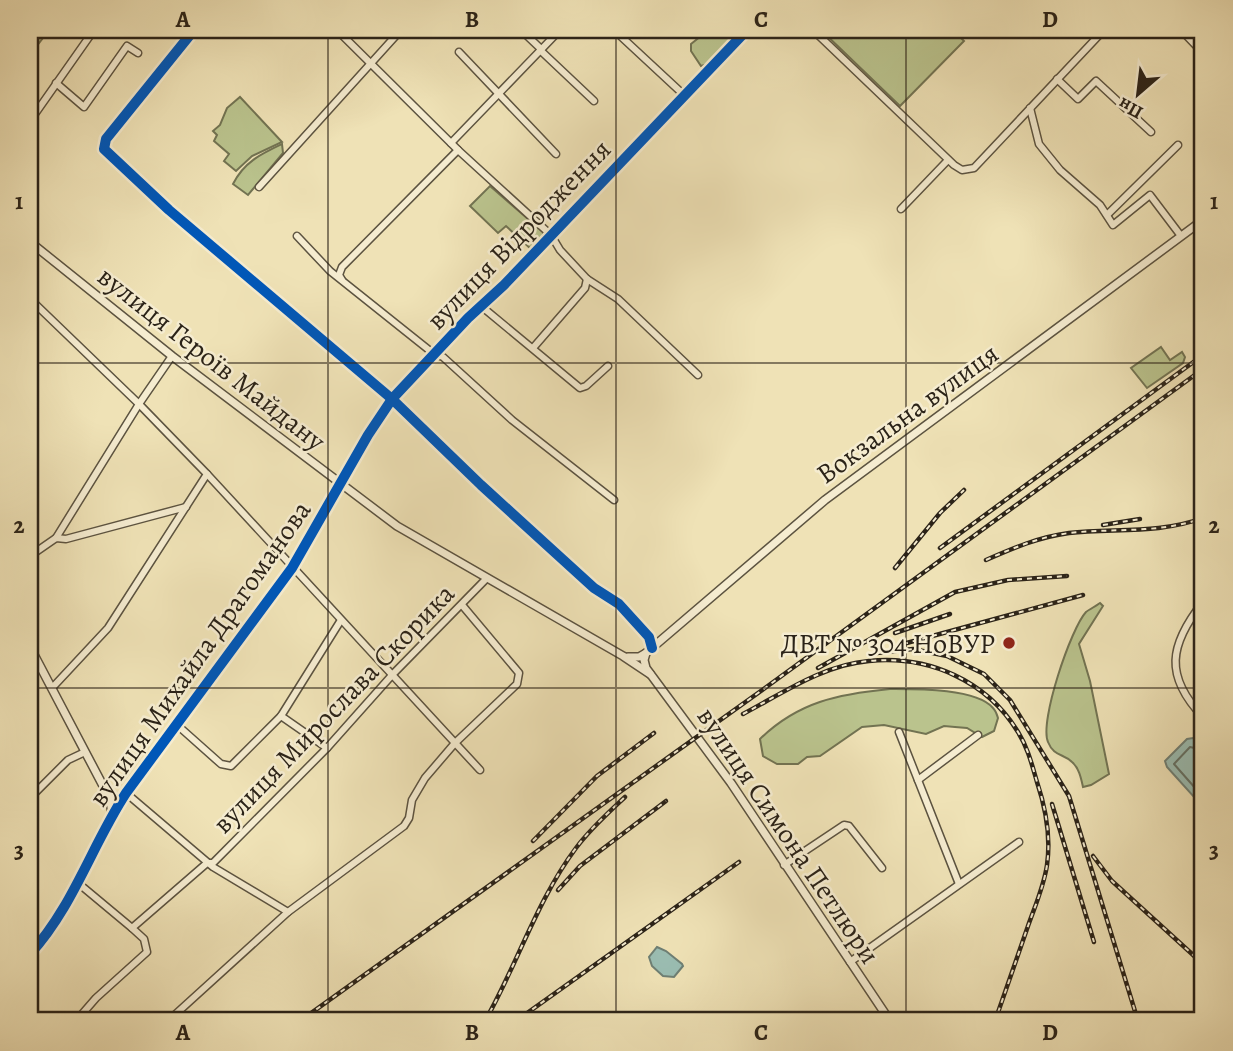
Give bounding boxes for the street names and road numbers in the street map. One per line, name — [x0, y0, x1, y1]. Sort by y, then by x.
street label: вулиця Відродження — [418, 131, 620, 338]
street label: вулиця Героїв Майдану — [90, 258, 333, 460]
street label: Вокзальна вулиця — [809, 335, 1006, 493]
street label: вулиця Михайла Драгоманова — [79, 493, 320, 814]
street label: вулиця Мирослава Скорика — [204, 575, 463, 842]
street label: вулиця Симона Петлюри — [688, 700, 888, 971]

